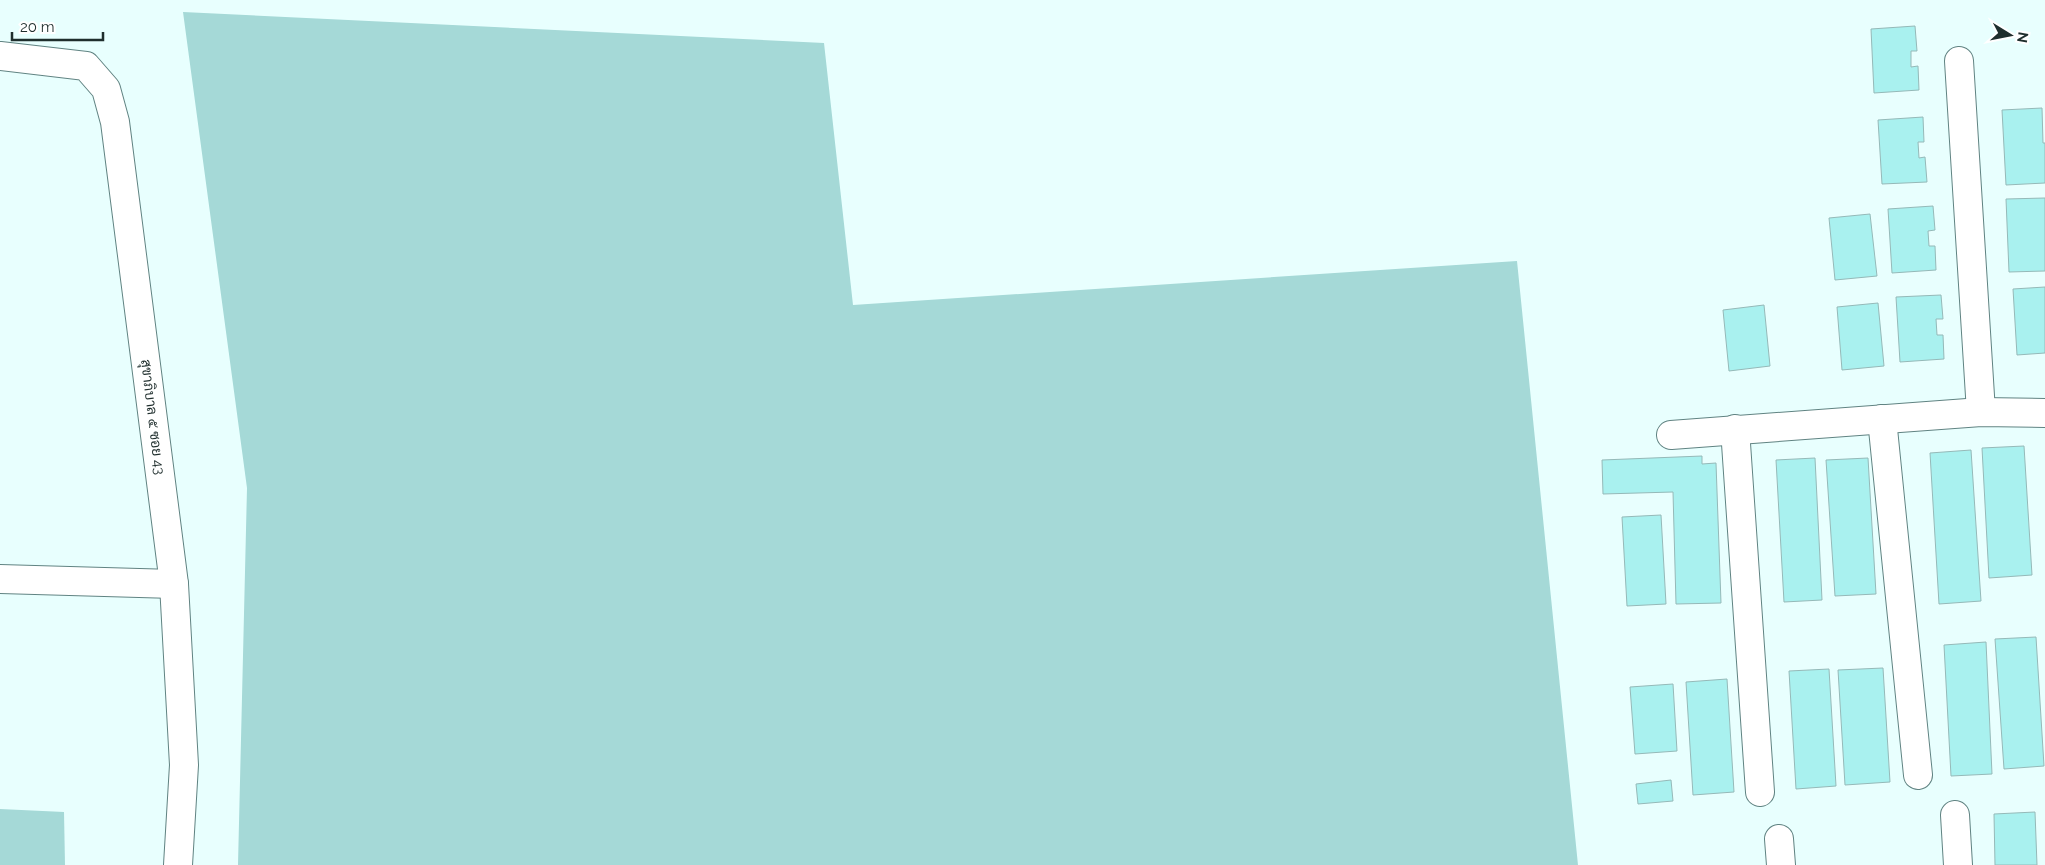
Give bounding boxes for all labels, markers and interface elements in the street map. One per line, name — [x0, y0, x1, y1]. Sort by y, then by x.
scale bar — [12, 10, 104, 42]
north arrow — [1985, 10, 2035, 60]
text: 20 m — [20, 18, 55, 36]
text: N — [2014, 31, 2032, 44]
street label: สุขาภิบาล ๕ ซอย 43 — [136, 358, 168, 476]

